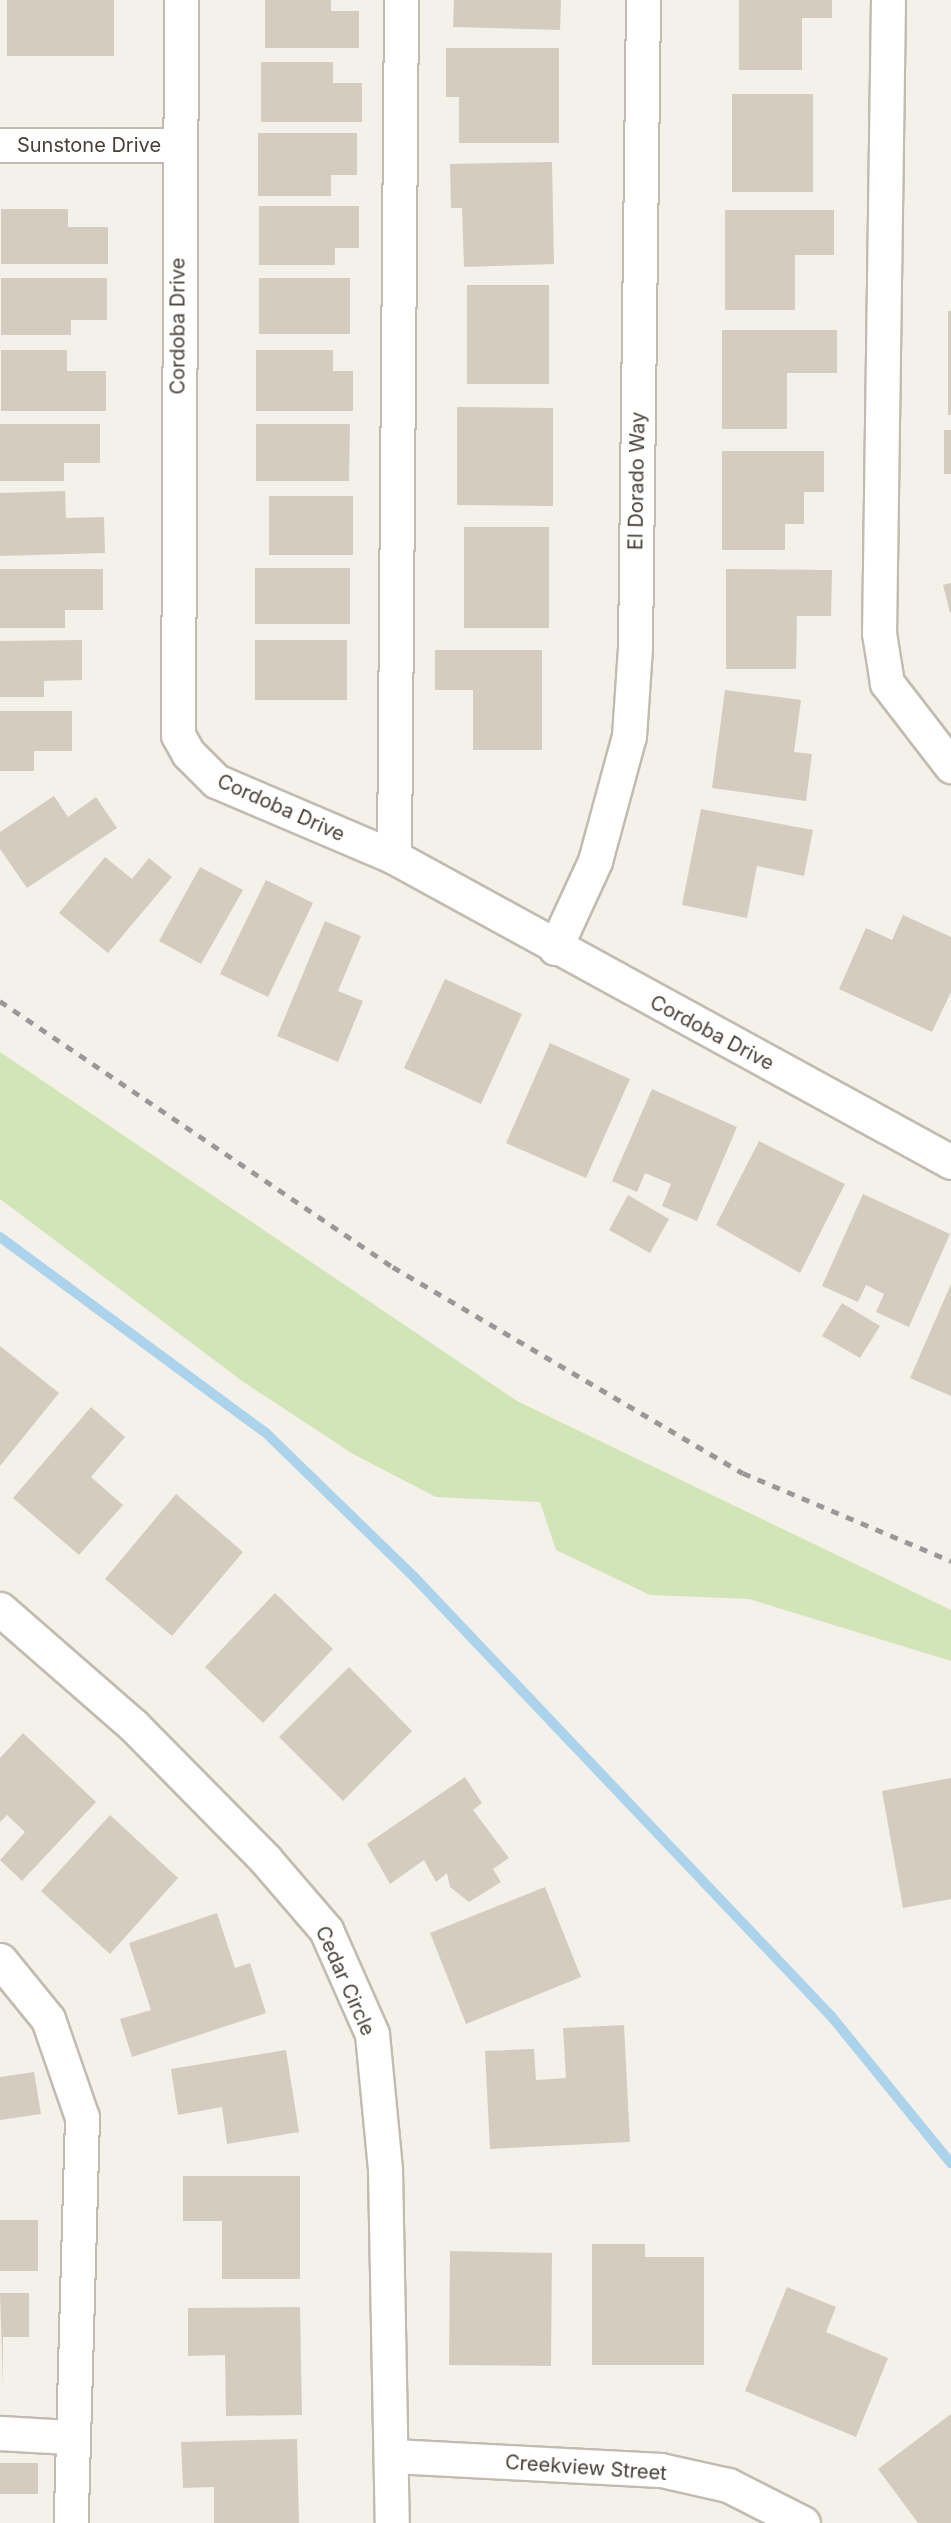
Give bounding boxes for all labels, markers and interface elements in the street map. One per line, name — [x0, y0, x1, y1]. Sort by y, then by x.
street label: Sunstone Drive — [17, 133, 161, 157]
street label: Cordoba Drive — [166, 258, 190, 394]
street label: El Dorado Way — [624, 412, 650, 550]
street label: Cordoba Drive — [214, 769, 348, 847]
street label: Cordoba Drive — [646, 990, 778, 1076]
street label: Cedar Circle — [310, 1922, 380, 2040]
street label: Creekview Street — [504, 2450, 668, 2486]

